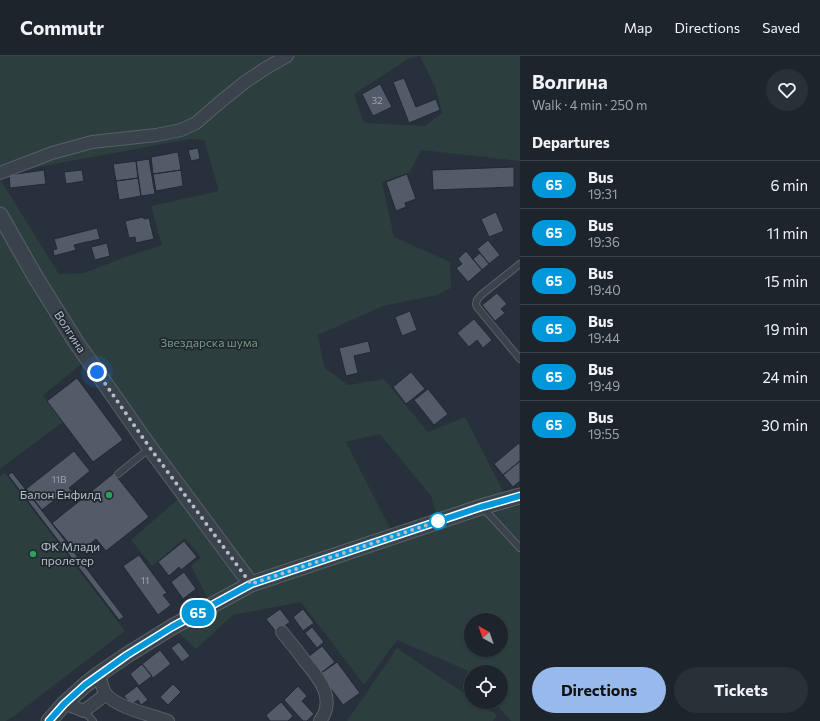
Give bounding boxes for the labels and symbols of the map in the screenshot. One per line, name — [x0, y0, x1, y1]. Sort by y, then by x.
house number: 32 — [371, 94, 383, 106]
street label: Волгина — [52, 308, 89, 355]
park label: Звездарска шума — [160, 335, 258, 349]
your location — [87, 362, 107, 382]
house number: 11B — [51, 473, 67, 485]
place label: Балон Енфилд — [20, 487, 101, 501]
marker: Балон Енфилд — [104, 490, 114, 500]
unlabelled marker — [429, 512, 447, 530]
place label: ФК Млади пролетер — [41, 539, 100, 567]
marker: ФК Млади пролетер — [28, 549, 38, 559]
house number: 11 — [141, 574, 149, 586]
line badge: 65 — [180, 600, 216, 626]
north arrow — [464, 613, 508, 657]

